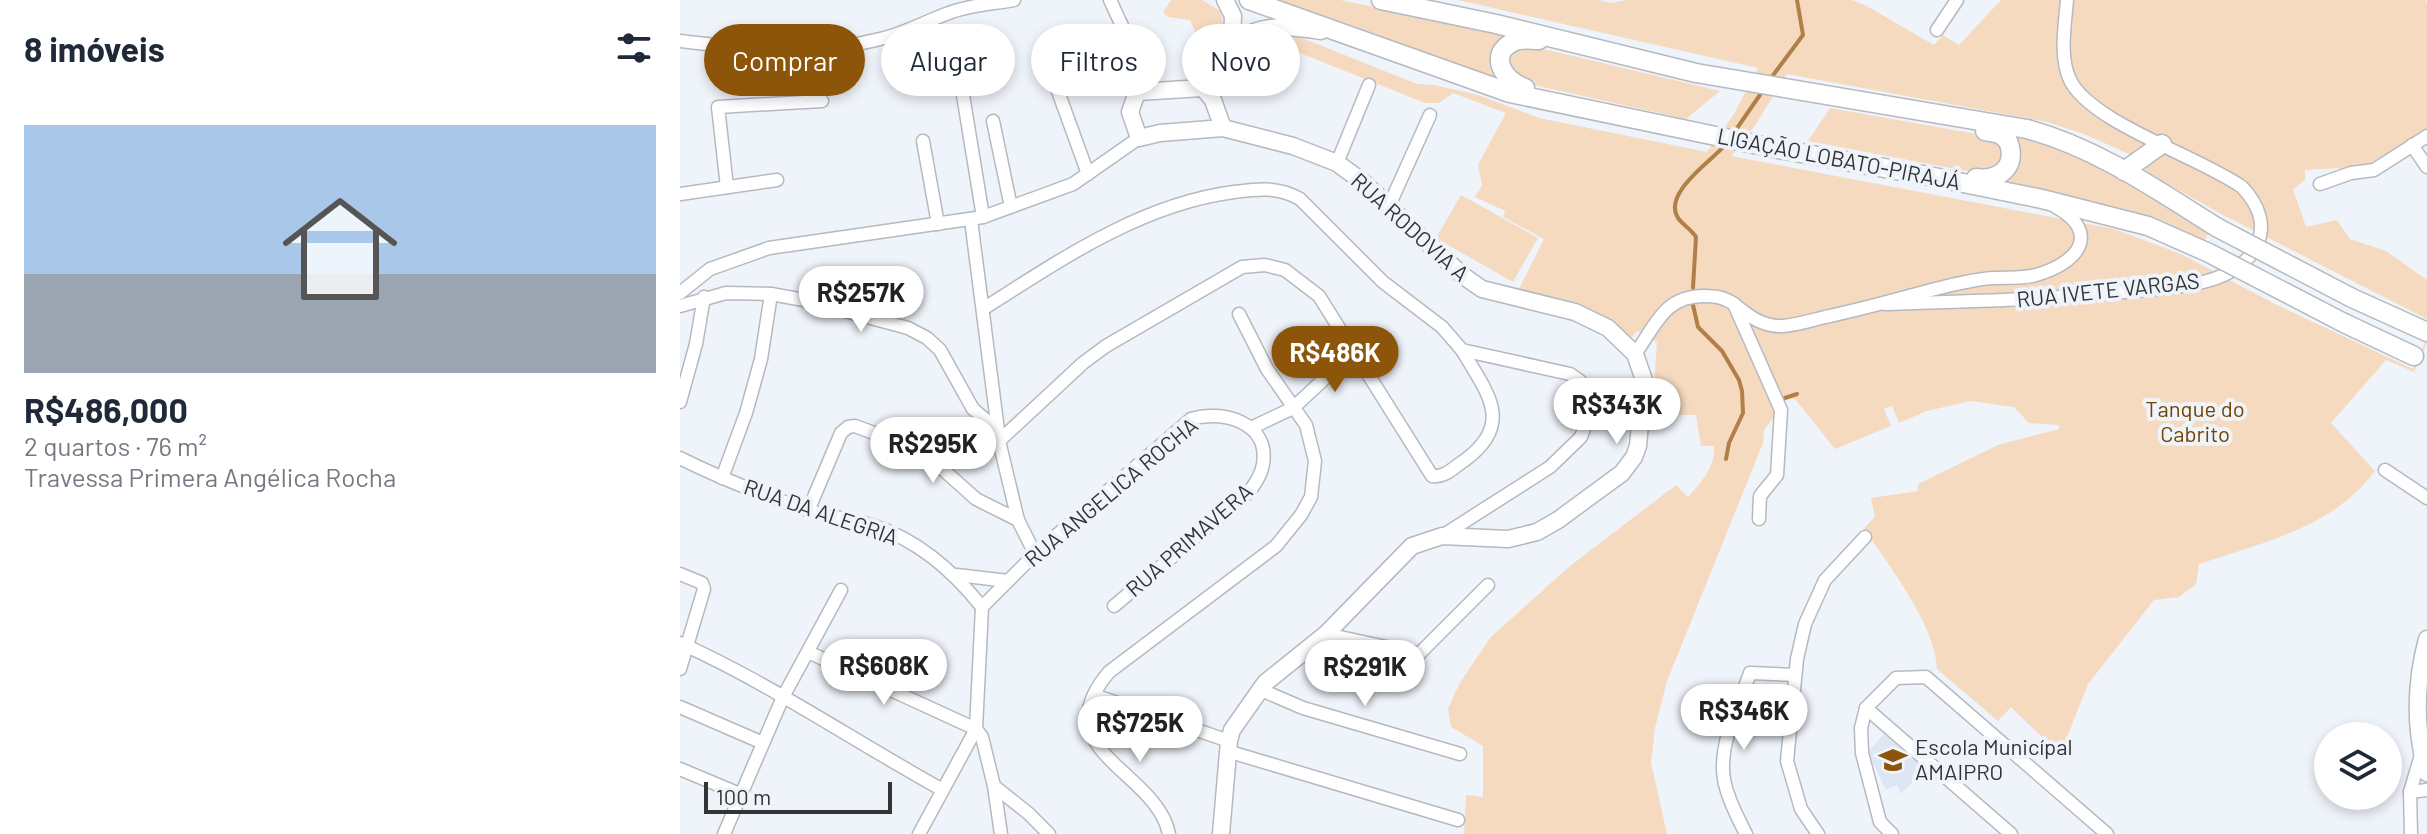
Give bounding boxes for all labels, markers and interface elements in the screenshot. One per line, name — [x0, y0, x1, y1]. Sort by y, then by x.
chip: Comprar — [704, 24, 865, 96]
chip: Alugar — [881, 24, 1015, 96]
chip: Filtros — [1031, 24, 1166, 96]
chip: Novo — [1182, 24, 1300, 96]
icon: filters — [612, 26, 656, 70]
text: 8 imóveis — [24, 28, 165, 69]
street label: LIGAÇÃO LOBATO-PIRAJÁ — [1715, 122, 1963, 194]
street label: RUA RODOVIA A — [1346, 167, 1475, 286]
icon: home — [268, 177, 412, 321]
pin: R$257K — [796, 266, 926, 334]
street label: RUA IVETE VARGAS — [2015, 266, 2201, 312]
text: R$257K — [817, 276, 905, 307]
pin: R$486K — [1270, 326, 1400, 394]
text: R$486K — [1290, 336, 1380, 367]
pin: R$343K — [1552, 378, 1682, 446]
text: R$343K — [1572, 388, 1662, 419]
text: R$486,000 — [24, 389, 188, 430]
park label: Tanque do Cabrito — [2145, 395, 2245, 446]
street label: RUA ANGELICA ROCHA — [1019, 411, 1202, 571]
pin: R$295K — [868, 417, 998, 485]
text: R$295K — [888, 427, 978, 458]
text: 2 quartos · 76 m² — [24, 430, 207, 461]
text: Travessa Primera Angélica Rocha — [24, 461, 396, 492]
street label: RUA DA ALEGRIA — [741, 473, 902, 550]
street label: RUA PRIMAVERA — [1120, 477, 1257, 601]
pin: R$608K — [819, 639, 949, 707]
pin: R$291K — [1300, 640, 1430, 708]
text: R$608K — [839, 649, 929, 680]
text: R$291K — [1323, 650, 1407, 681]
pin: R$346K — [1679, 684, 1809, 752]
text: R$346K — [1699, 694, 1789, 725]
pin: R$725K — [1075, 696, 1205, 764]
text: R$725K — [1096, 706, 1184, 737]
map controls — [2314, 722, 2402, 810]
button: layers — [2314, 722, 2402, 810]
place label: Escola Municípal AMAIPRO — [1915, 733, 2073, 784]
school or university icon: Escola Municípal AMAIPRO — [1878, 745, 1908, 775]
scale bar — [704, 778, 892, 814]
text: 100 m — [716, 783, 771, 809]

